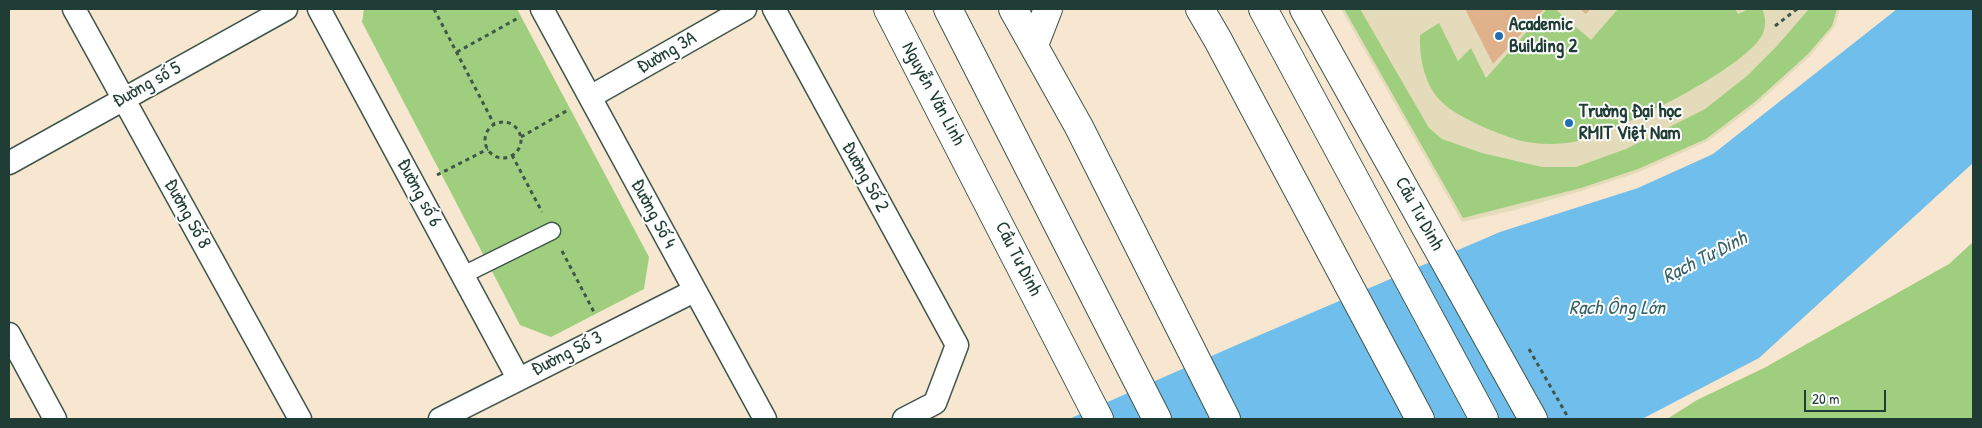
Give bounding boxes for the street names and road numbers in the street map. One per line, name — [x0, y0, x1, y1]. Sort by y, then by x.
street label: Đường 3A — [633, 27, 701, 79]
street label: Nguyễn Văn Linh — [896, 38, 970, 150]
street label: Đường số 5 — [109, 57, 185, 113]
street label: Đường Số 2 — [836, 138, 894, 216]
street label: Đường số 6 — [392, 155, 446, 231]
street label: Cầu Tư Dinh — [1390, 173, 1448, 255]
street label: Đường Số 8 — [159, 175, 215, 253]
street label: Đường Số 4 — [625, 176, 681, 252]
street label: Cầu Tư Dinh — [990, 218, 1046, 300]
street label: Đường Số 3 — [528, 327, 606, 381]

